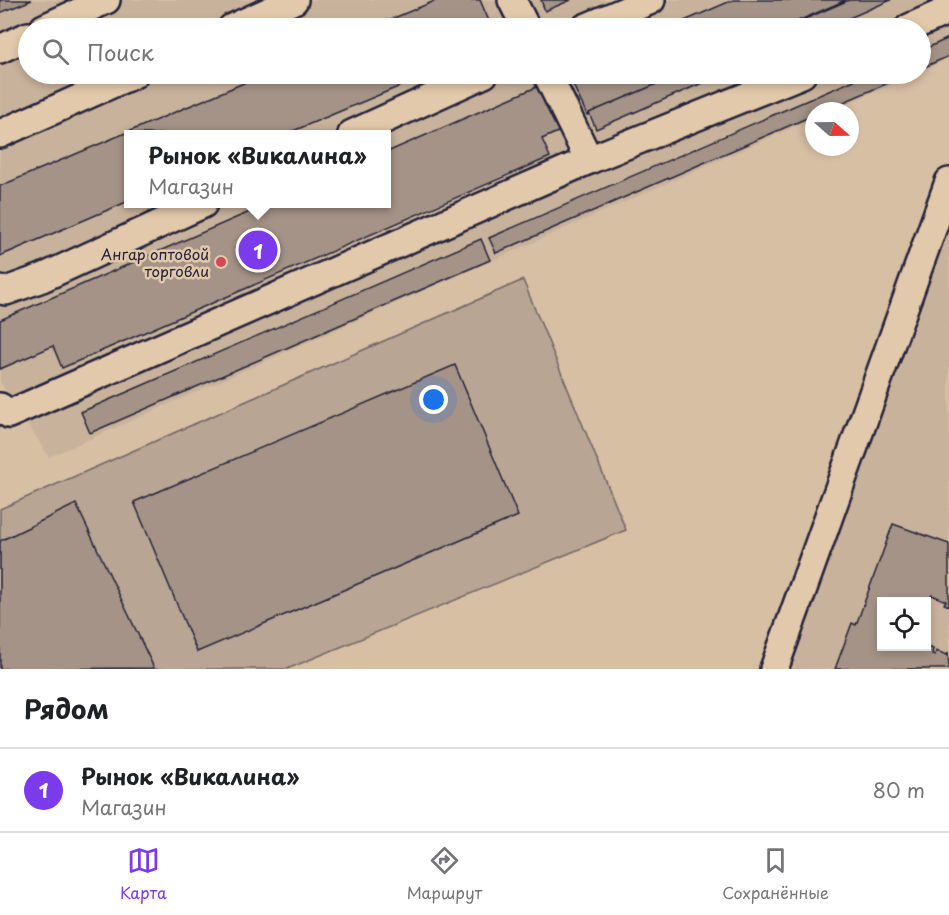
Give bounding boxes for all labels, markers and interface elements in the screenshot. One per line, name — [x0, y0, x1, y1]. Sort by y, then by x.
search box — [18, 18, 931, 84]
icon: search — [39, 35, 72, 68]
text: Поиск — [87, 35, 154, 68]
north arrow — [805, 102, 859, 156]
popup — [124, 130, 391, 208]
text: Рынок «Викалина» — [148, 138, 367, 171]
text: Магазин — [148, 171, 234, 201]
pin: 1 — [238, 228, 278, 272]
place label: Ангар оптовой торговли — [101, 242, 209, 282]
marker: Ангар оптовой торговли — [214, 255, 228, 269]
your location — [419, 385, 448, 414]
map controls — [877, 597, 931, 651]
button: locate — [877, 597, 931, 651]
text: Рядом — [24, 689, 109, 728]
text: Рынок «Викалина» — [81, 759, 299, 792]
text: 1 — [39, 775, 48, 805]
text: 80 m — [873, 775, 925, 805]
text: Магазин — [81, 792, 167, 822]
tab: Карта — [120, 844, 167, 904]
tab: Маршрут — [407, 844, 482, 904]
tab: Сохранённые — [722, 844, 829, 904]

